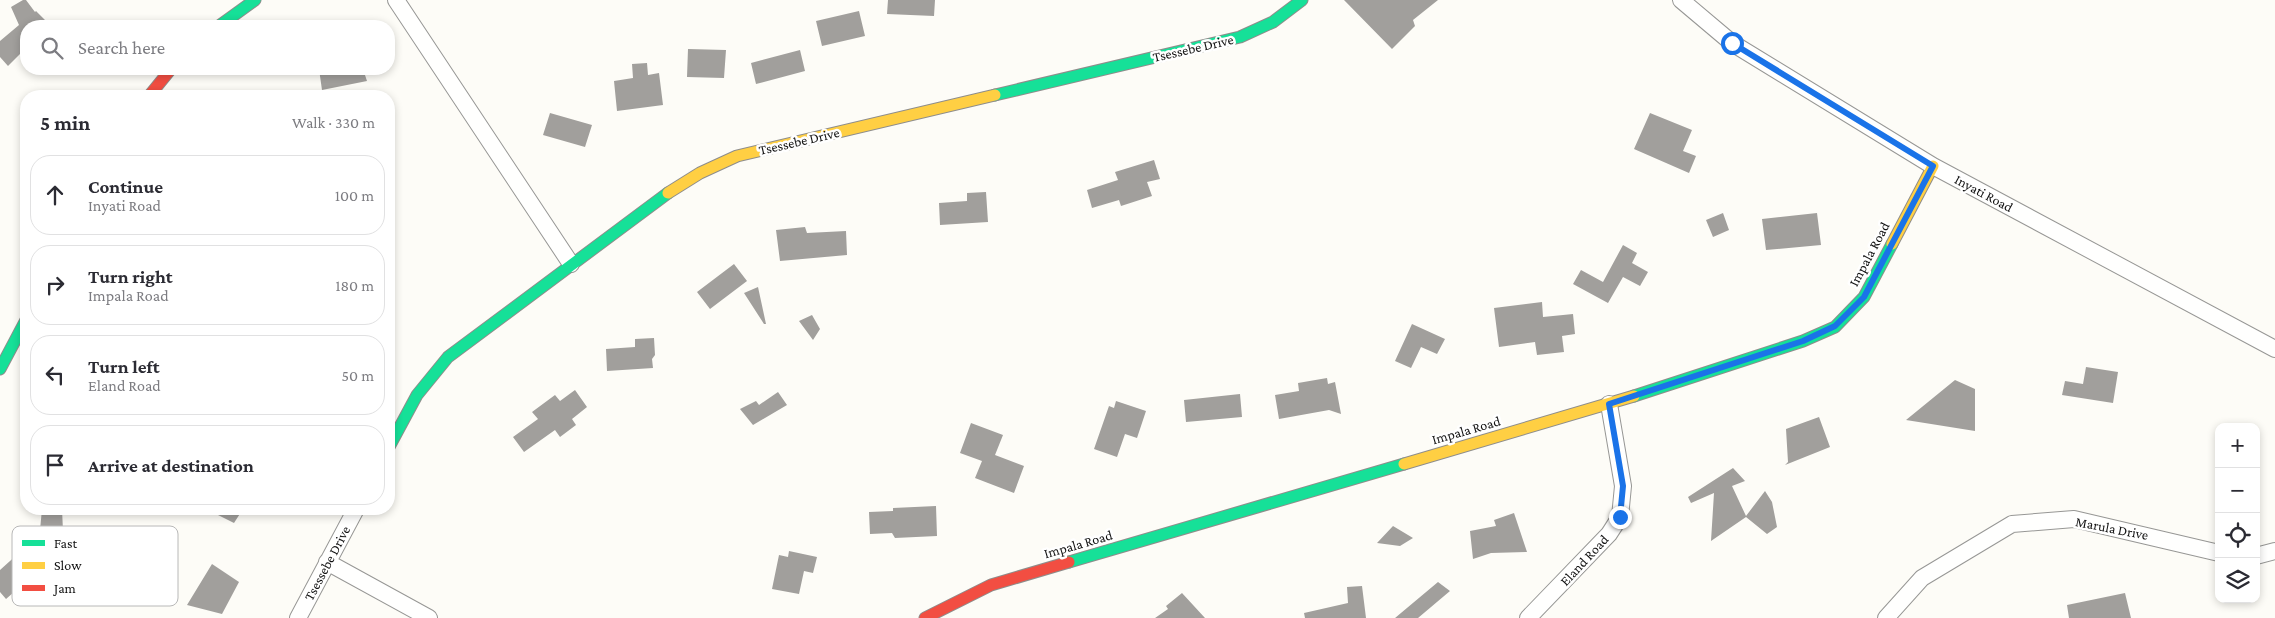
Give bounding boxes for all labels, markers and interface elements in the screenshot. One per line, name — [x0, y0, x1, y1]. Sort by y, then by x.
search box — [20, 20, 395, 75]
street label: Tsessebe Drive — [1151, 31, 1235, 65]
route start — [1721, 32, 1744, 55]
icon: search — [38, 34, 66, 62]
text: Search here — [78, 37, 165, 58]
text: 5 min — [40, 111, 90, 135]
text: Walk · 330 m — [292, 114, 375, 131]
street label: Tsessebe Drive — [757, 124, 841, 158]
street label: Inyati Road — [1952, 171, 2017, 215]
text: Continue — [88, 176, 163, 197]
icon: ahead — [41, 181, 69, 209]
text: 100 m — [335, 187, 374, 204]
text: Inyati Road — [88, 197, 161, 214]
street label: Impala Road — [1845, 219, 1893, 289]
text: Turn right — [88, 266, 173, 287]
icon: right — [41, 271, 69, 299]
text: 180 m — [335, 277, 374, 294]
text: Impala Road — [88, 287, 169, 304]
text: Turn left — [88, 356, 160, 377]
icon: left — [41, 361, 69, 389]
text: 50 m — [342, 367, 374, 384]
text: Eland Road — [88, 377, 161, 394]
street label: Impala Road — [1430, 412, 1503, 447]
map controls — [2215, 423, 2260, 603]
button: + — [2215, 423, 2260, 468]
icon: arrive — [41, 451, 69, 479]
text: Arrive at destination — [88, 455, 254, 476]
button: − — [2215, 468, 2260, 513]
route end — [1609, 506, 1632, 529]
street label: Marula Drive — [2074, 513, 2150, 543]
button: locate — [2215, 513, 2260, 558]
street label: Tsessebe Drive — [301, 523, 353, 603]
legend — [12, 526, 178, 606]
street label: Impala Road — [1042, 526, 1115, 561]
street label: Eland Road — [1556, 531, 1612, 589]
text: Fast — [54, 535, 78, 551]
text: Slow — [54, 557, 82, 573]
button: layers — [2215, 558, 2260, 603]
text: Jam — [52, 580, 76, 596]

